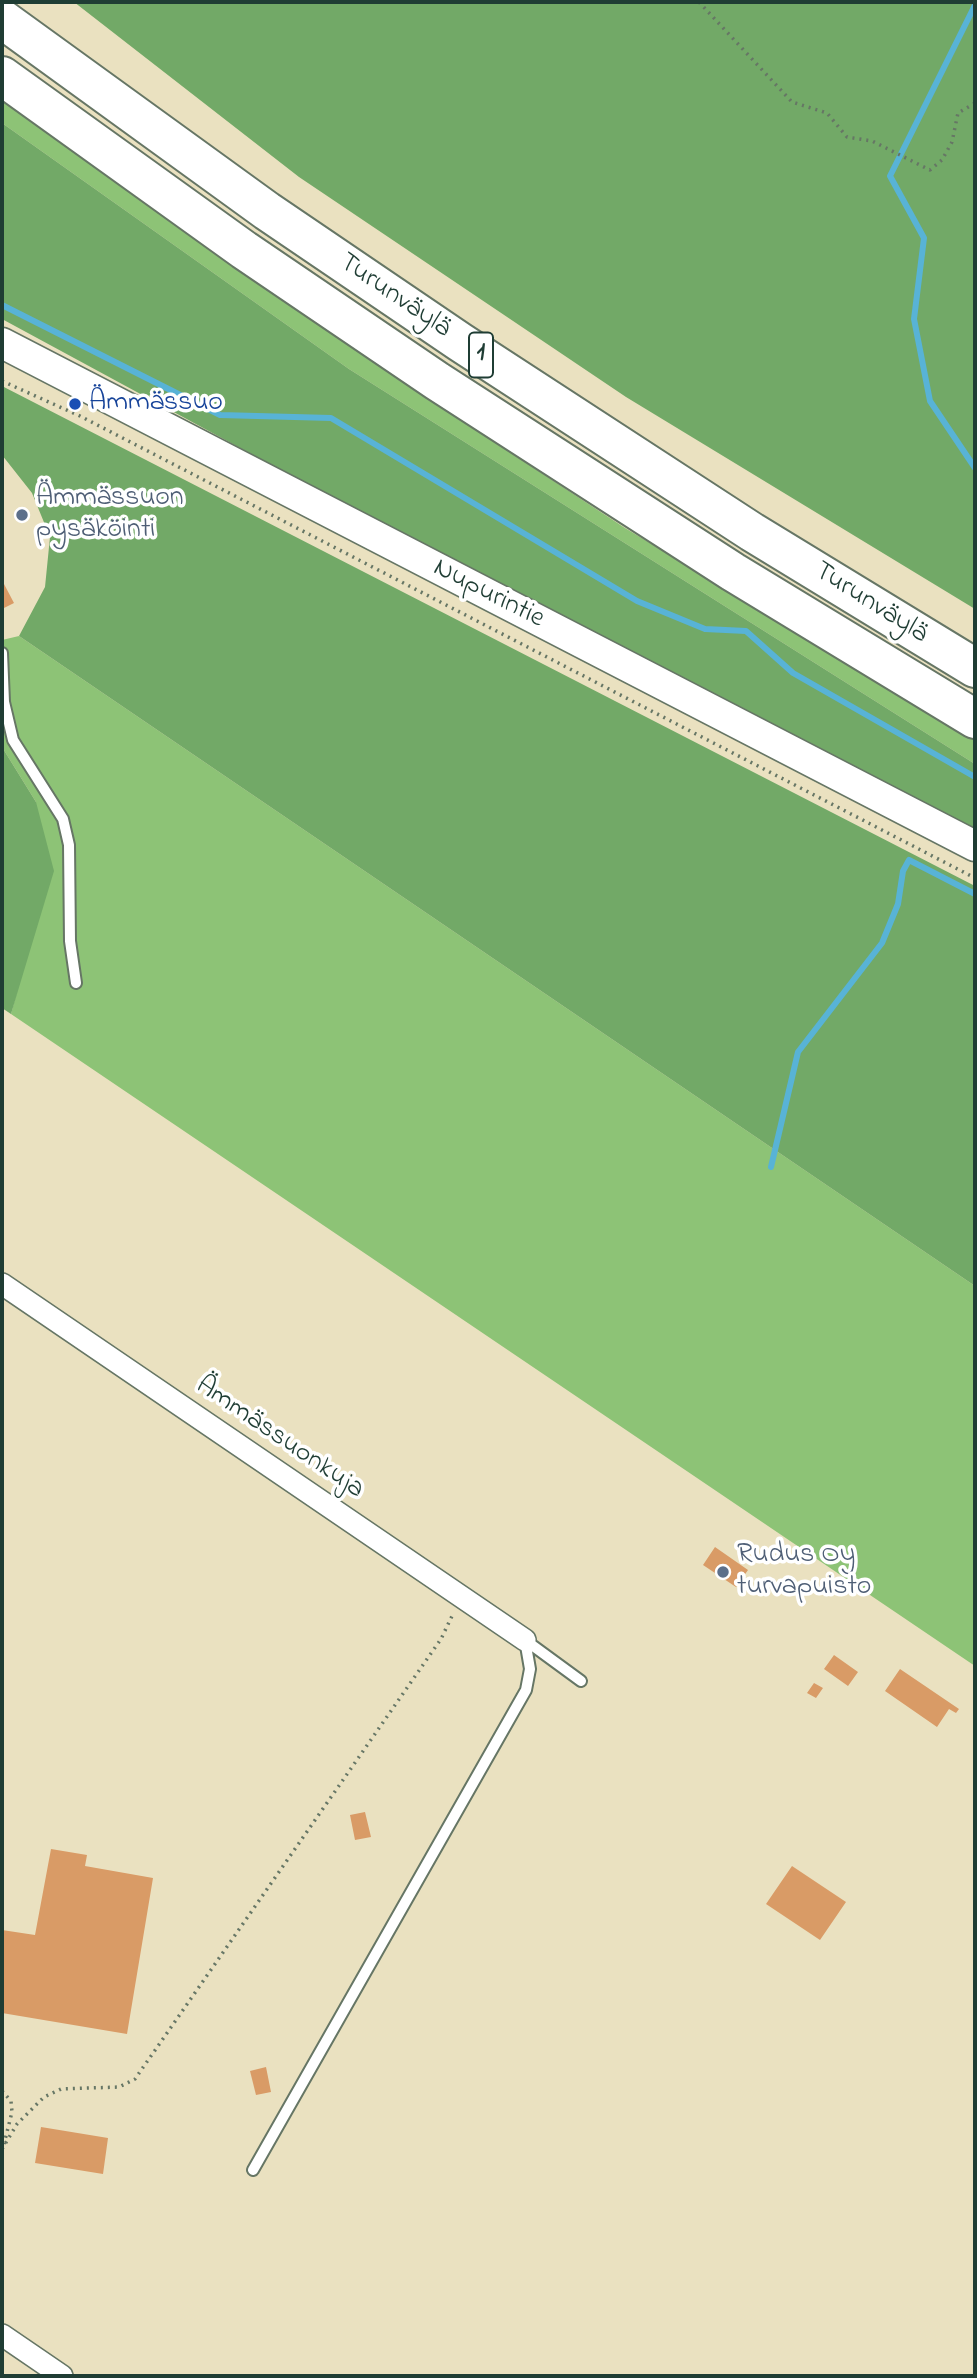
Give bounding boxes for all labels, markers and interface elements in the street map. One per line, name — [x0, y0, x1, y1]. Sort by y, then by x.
street label: Turunväylä — [331, 247, 457, 347]
road number: 1 — [469, 332, 493, 378]
place label: Ämmässuo — [89, 387, 223, 421]
marker: Ämmässuo — [67, 396, 83, 412]
place label: Ämmässuon pysäköinti — [36, 482, 184, 548]
marker: Ämmässuon pysäköinti — [14, 507, 30, 523]
street label: Nupurintie — [427, 553, 549, 637]
street label: Turunväylä — [807, 556, 933, 652]
street label: Ämmässuonkuja — [188, 1370, 370, 1508]
place label: Rudus Oy turvapuisto — [737, 1539, 871, 1605]
marker: Rudus Oy turvapuisto — [715, 1564, 731, 1580]

